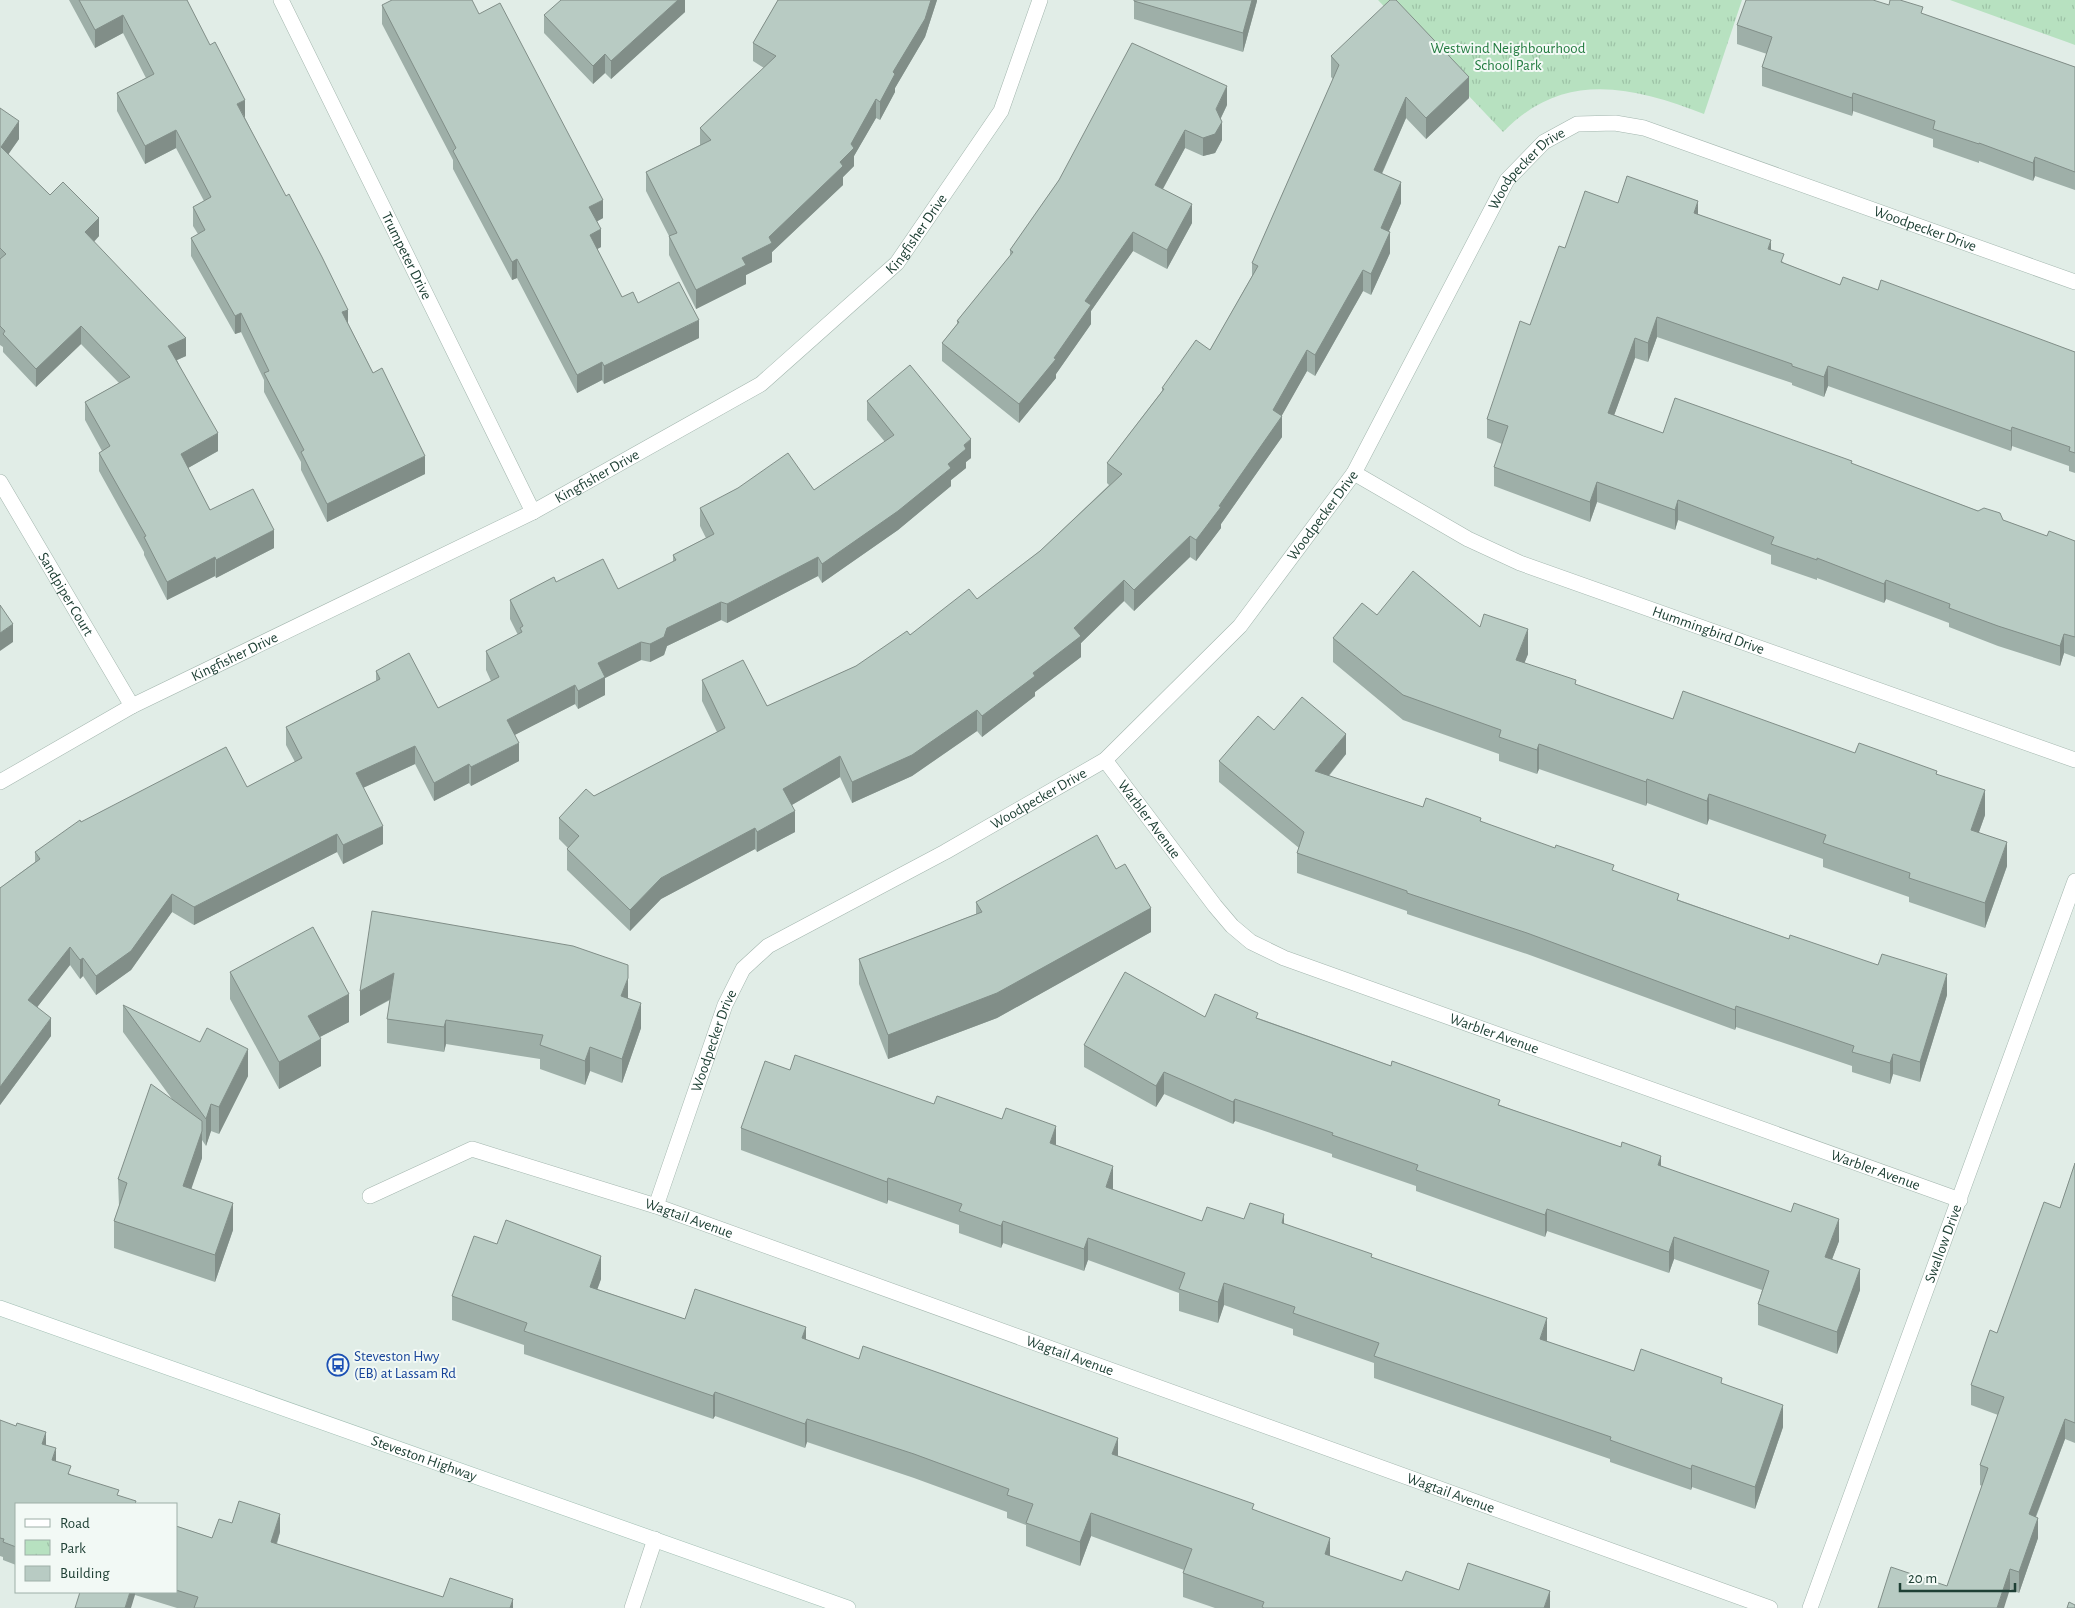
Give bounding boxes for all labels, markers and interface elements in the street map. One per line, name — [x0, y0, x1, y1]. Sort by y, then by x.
park label: Westwind Neighbourhood School Park — [1430, 41, 1586, 73]
street label: Woodpecker Drive — [1485, 125, 1567, 212]
street label: Kingfisher Drive — [883, 191, 949, 277]
street label: Woodpecker Drive — [1872, 203, 1979, 254]
street label: Trumpeter Drive — [379, 210, 435, 302]
street label: Kingfisher Drive — [552, 447, 642, 506]
street label: Woodpecker Drive — [1284, 468, 1361, 563]
street label: Sandpiper Court — [36, 550, 97, 639]
street label: Hummingbird Drive — [1650, 603, 1767, 657]
street label: Kingfisher Drive — [189, 629, 280, 684]
street label: Woodpecker Drive — [988, 765, 1089, 832]
street label: Warbler Avenue — [1115, 777, 1184, 861]
street label: Woodpecker Drive — [688, 987, 739, 1094]
street label: Warbler Avenue — [1448, 1010, 1541, 1056]
street label: Warbler Avenue — [1829, 1147, 1922, 1193]
street label: Wagtail Avenue — [643, 1196, 735, 1241]
street label: Swallow Drive — [1922, 1202, 1964, 1285]
street label: Wagtail Avenue — [1024, 1333, 1116, 1378]
place label: Steveston Hwy (EB) at Lassam Rd — [354, 1349, 456, 1381]
bus stop icon: Steveston Hwy (EB) at Lassam Rd — [326, 1353, 350, 1377]
street label: Steveston Highway — [369, 1432, 480, 1484]
street label: Wagtail Avenue — [1405, 1470, 1497, 1516]
legend — [15, 1503, 178, 1593]
text: Road — [60, 1516, 90, 1531]
text: Park — [60, 1541, 86, 1556]
scale bar — [1900, 1560, 2015, 1592]
text: Building — [60, 1566, 110, 1581]
text: 20 m — [1908, 1571, 1937, 1586]

